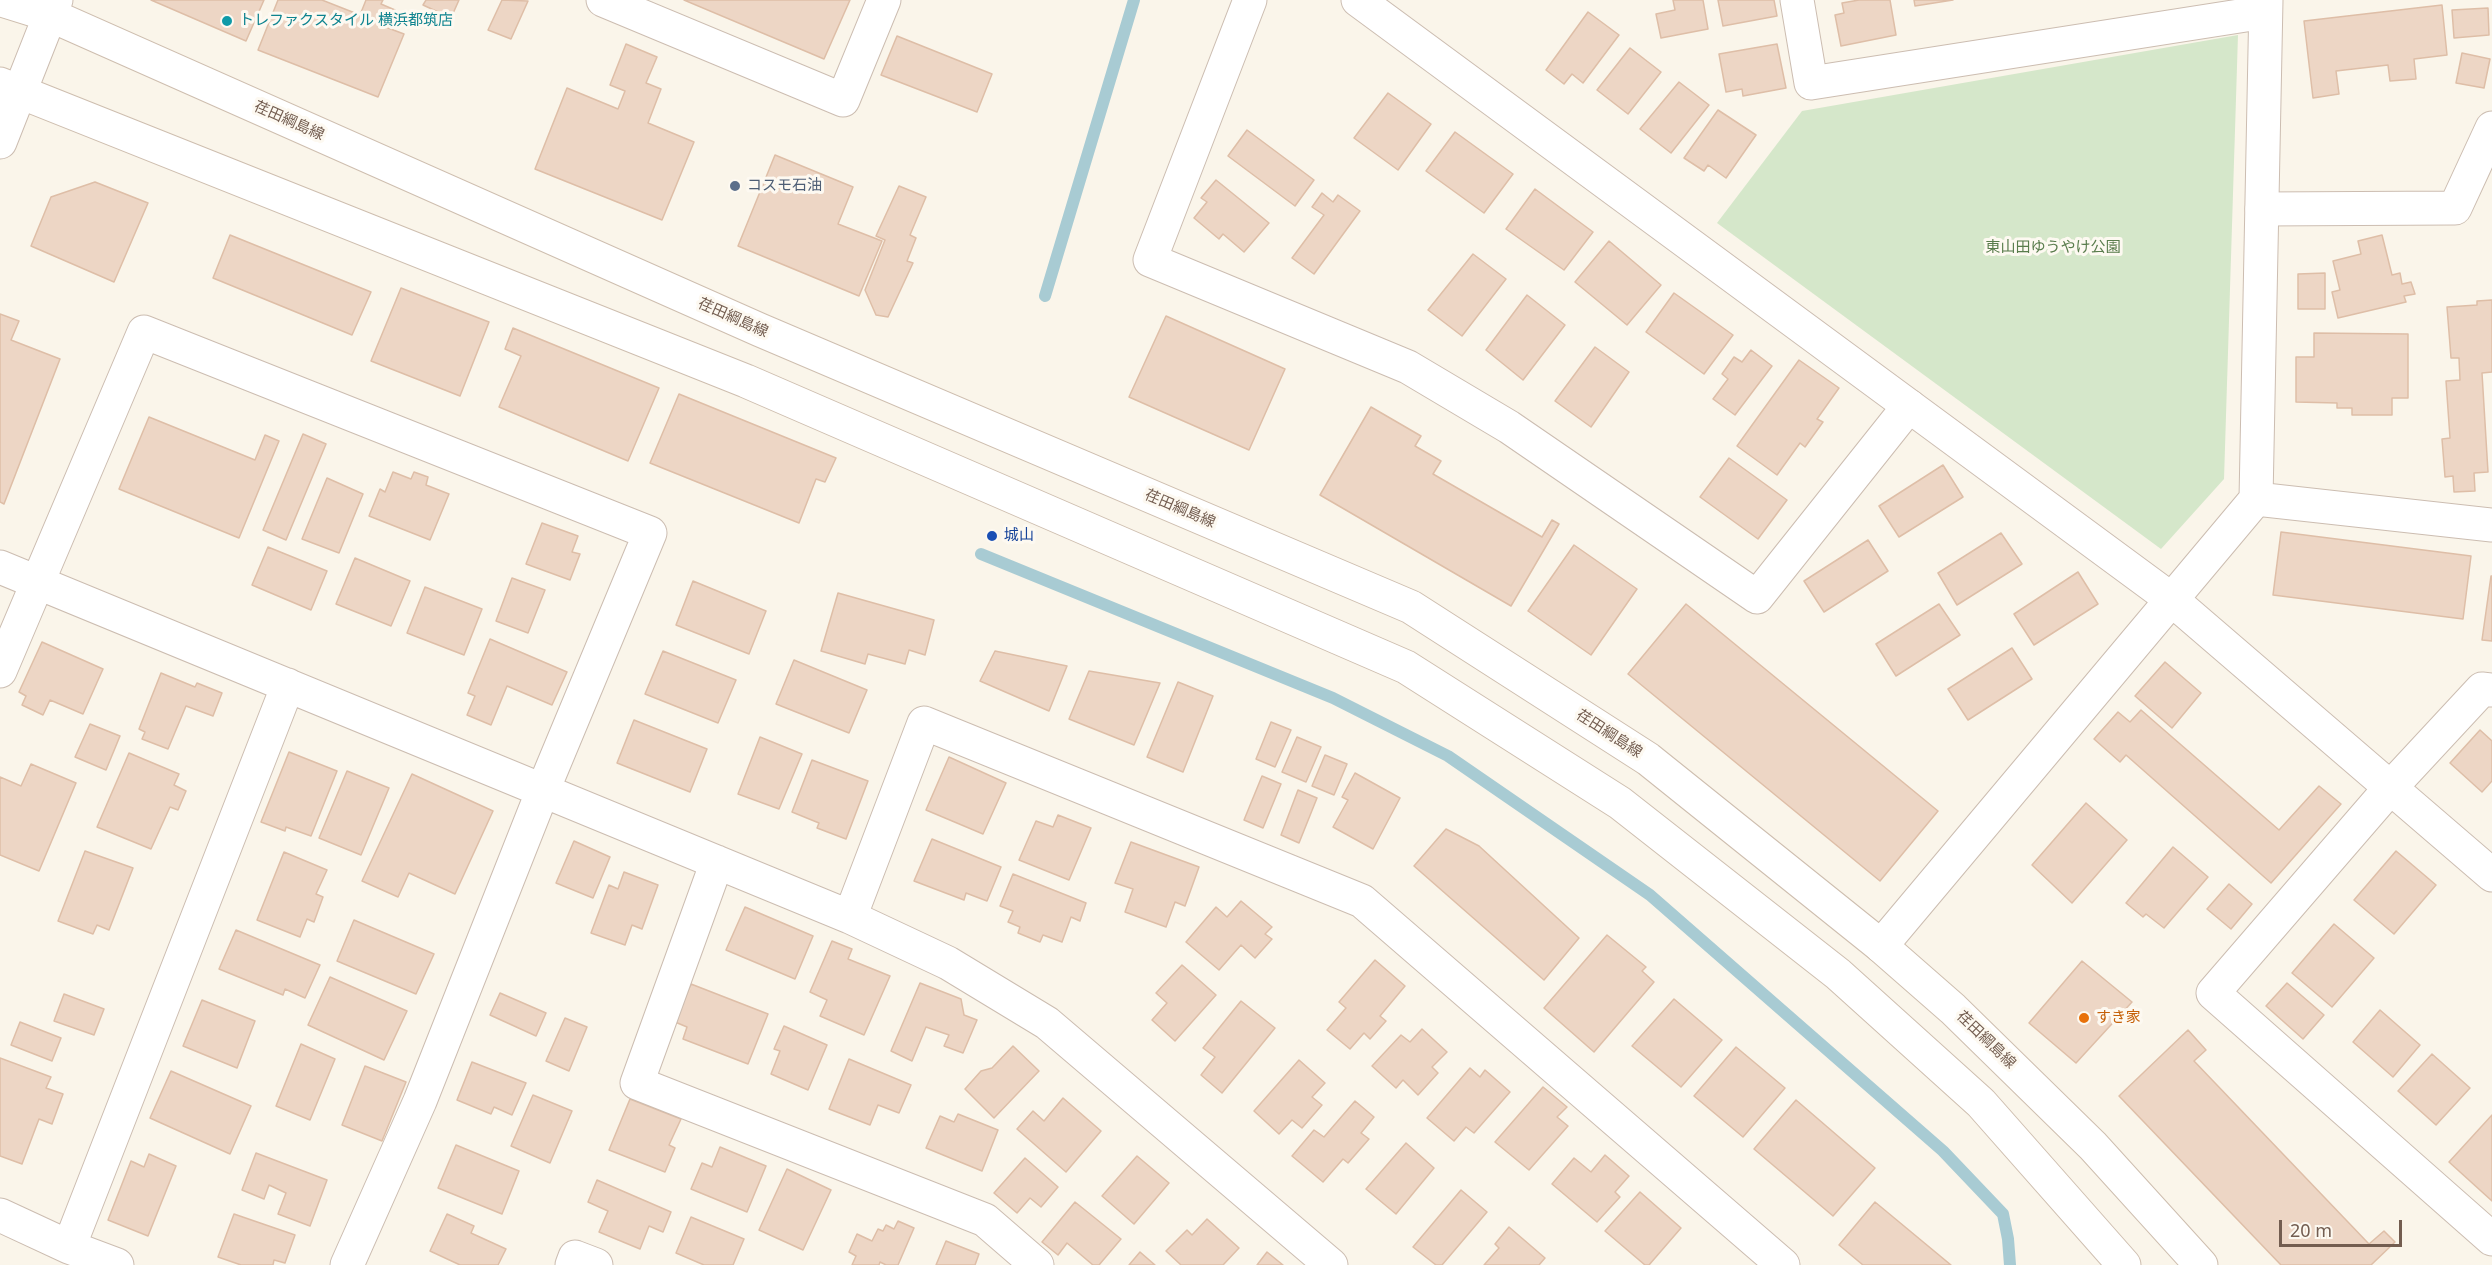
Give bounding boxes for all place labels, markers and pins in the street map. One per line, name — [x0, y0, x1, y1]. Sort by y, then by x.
place label: トレファクスタイル 横浜都筑店 — [239, 12, 453, 30]
marker: トレファクスタイル 横浜都筑店 — [220, 14, 234, 28]
place label: コスモ石油 — [747, 177, 822, 195]
marker: コスモ石油 — [728, 179, 742, 193]
place label: 城山 — [1004, 527, 1034, 545]
marker: 城山 — [985, 529, 999, 543]
place label: すき家 — [2096, 1009, 2141, 1027]
marker: すき家 — [2077, 1011, 2091, 1025]

